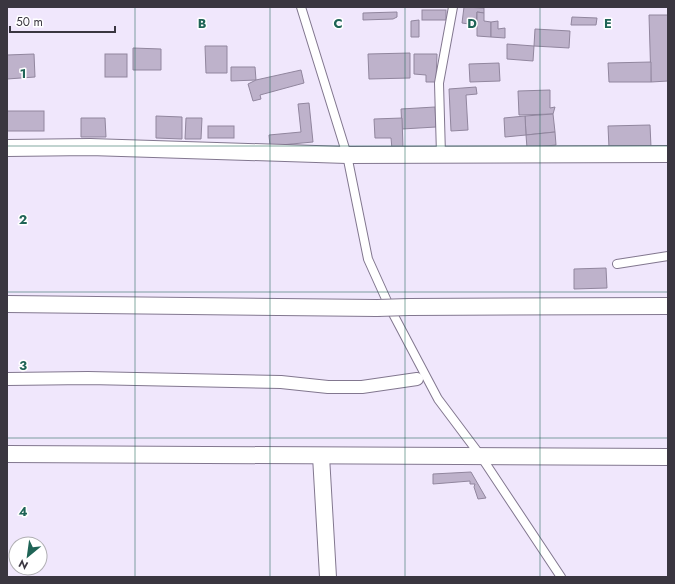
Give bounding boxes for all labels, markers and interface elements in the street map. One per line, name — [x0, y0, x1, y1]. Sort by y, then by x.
scale bar — [10, 8, 115, 34]
text: 50 m — [16, 13, 43, 31]
text: B — [198, 14, 207, 33]
text: C — [333, 14, 343, 33]
text: D — [467, 14, 477, 33]
text: E — [604, 14, 612, 33]
text: 1 — [20, 64, 26, 83]
text: 2 — [19, 210, 27, 229]
text: 3 — [19, 356, 27, 375]
text: 4 — [18, 502, 28, 521]
north arrow — [8, 536, 48, 576]
text: N — [15, 556, 31, 574]

